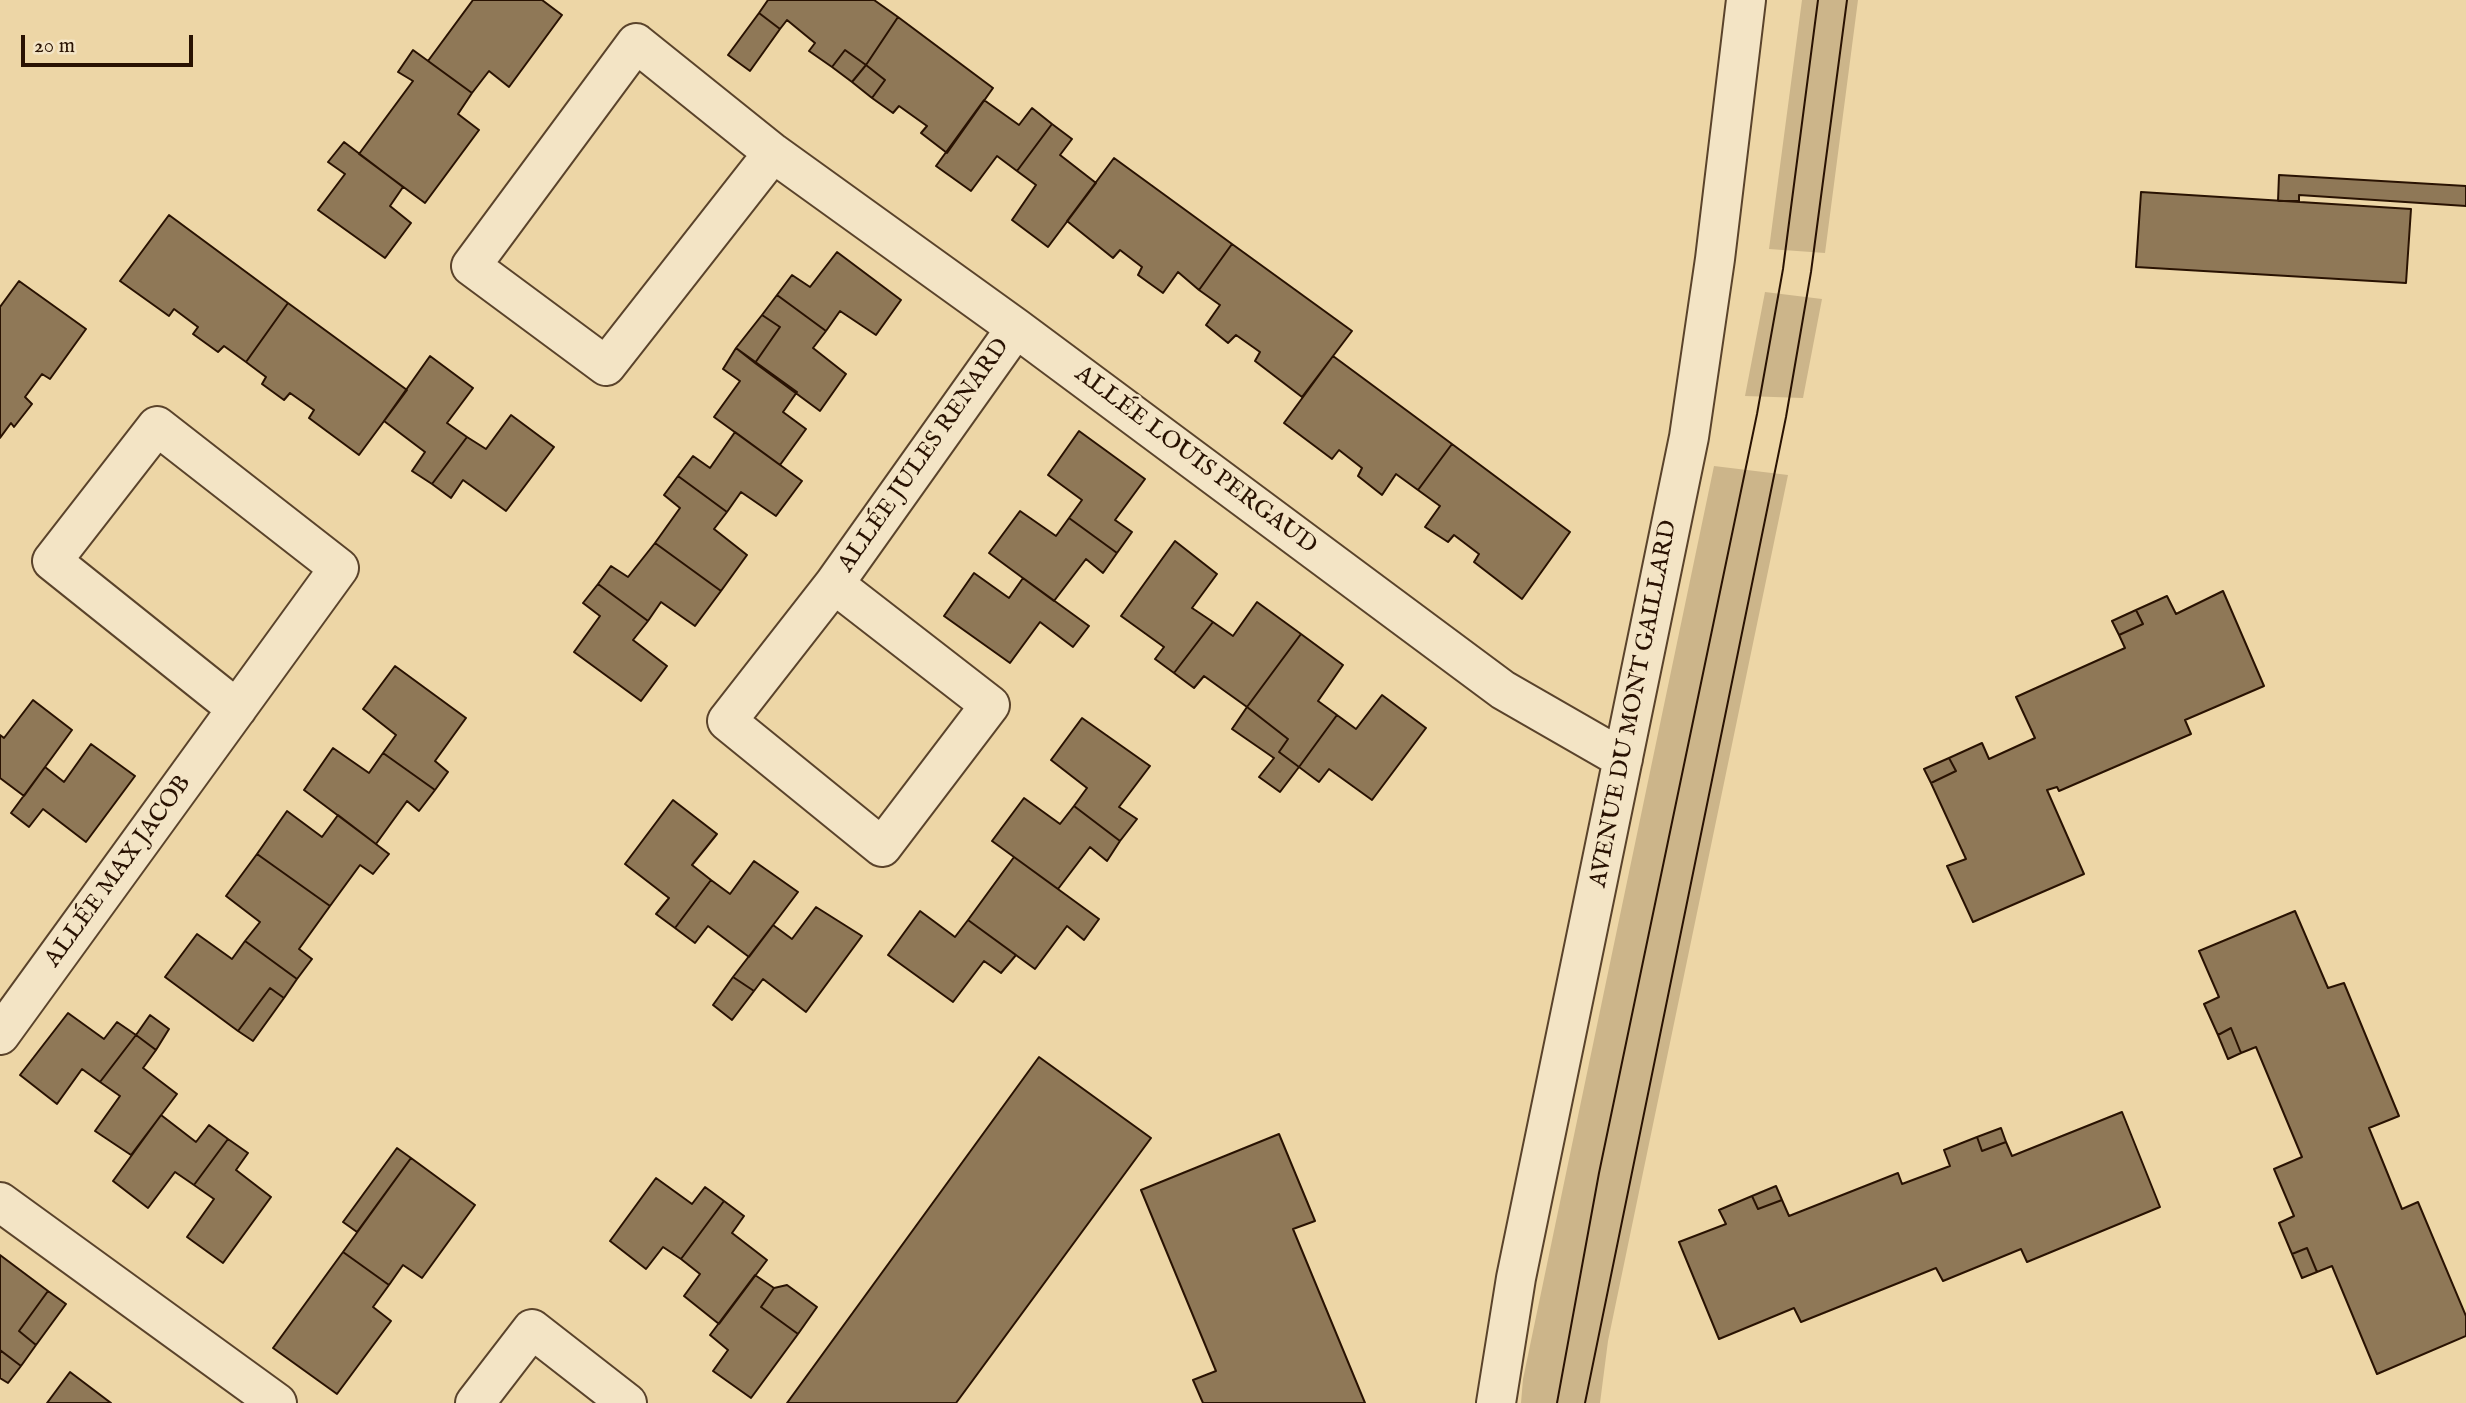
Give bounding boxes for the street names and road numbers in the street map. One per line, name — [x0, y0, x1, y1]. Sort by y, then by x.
street label: ALLÉE JULES RENARD — [833, 334, 1017, 578]
street label: ALLÉE LOUIS PERGAUD — [1068, 361, 1322, 561]
street label: AVENUE DU MONT GAILLARD — [1585, 518, 1685, 890]
street label: ALLÉE MAX JACOB — [40, 770, 198, 974]

